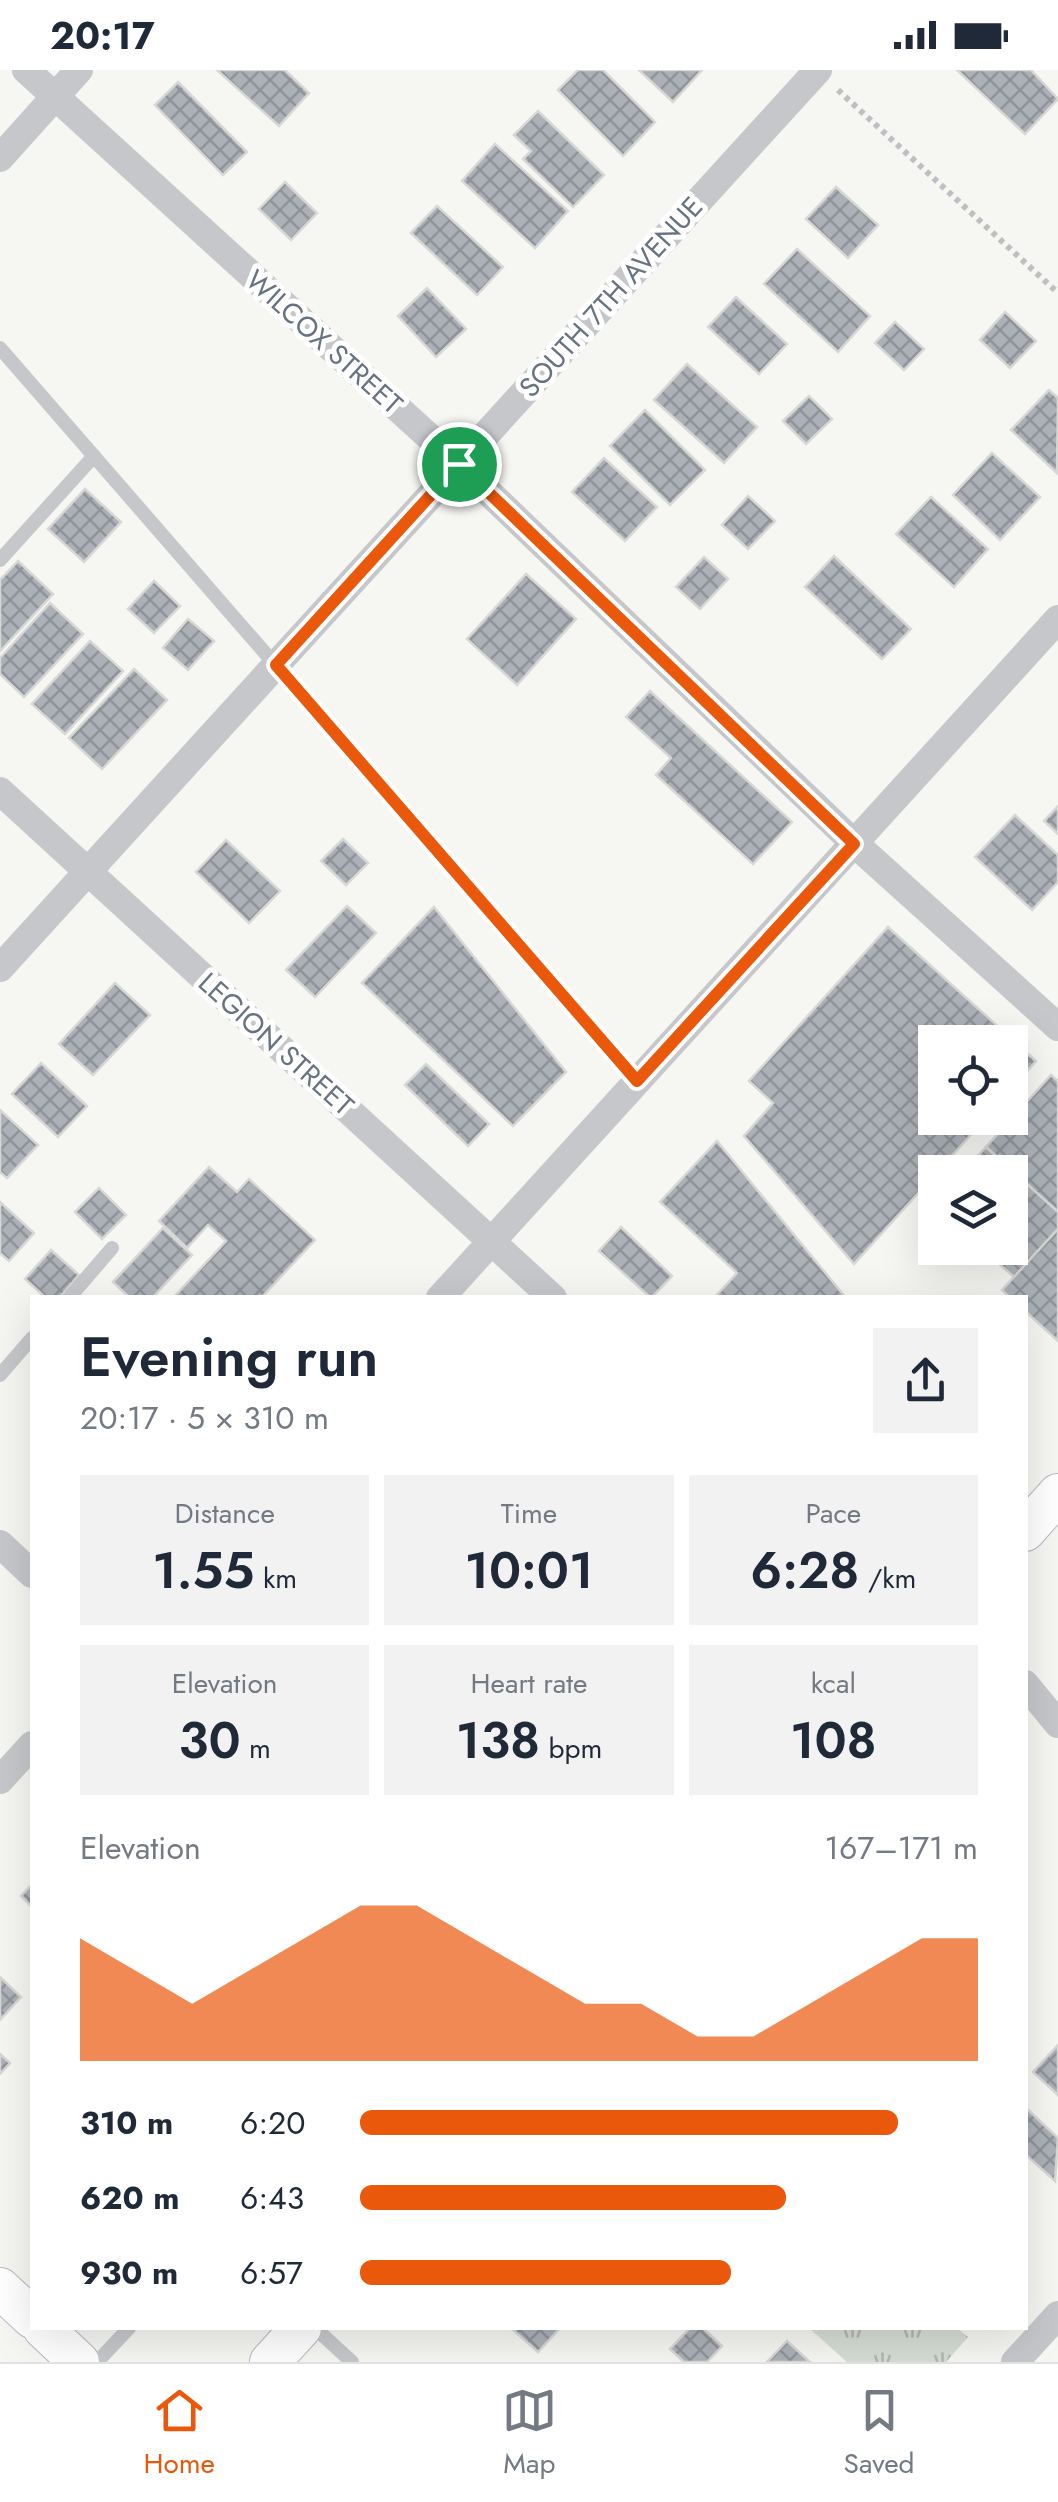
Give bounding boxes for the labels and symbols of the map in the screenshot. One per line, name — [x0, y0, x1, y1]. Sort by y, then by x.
street label: SOUTH 7TH AVENUE — [509, 187, 713, 407]
street label: WILCOX STREET — [236, 260, 412, 424]
pin — [417, 422, 502, 507]
street label: LEGION STREET — [189, 963, 363, 1125]

